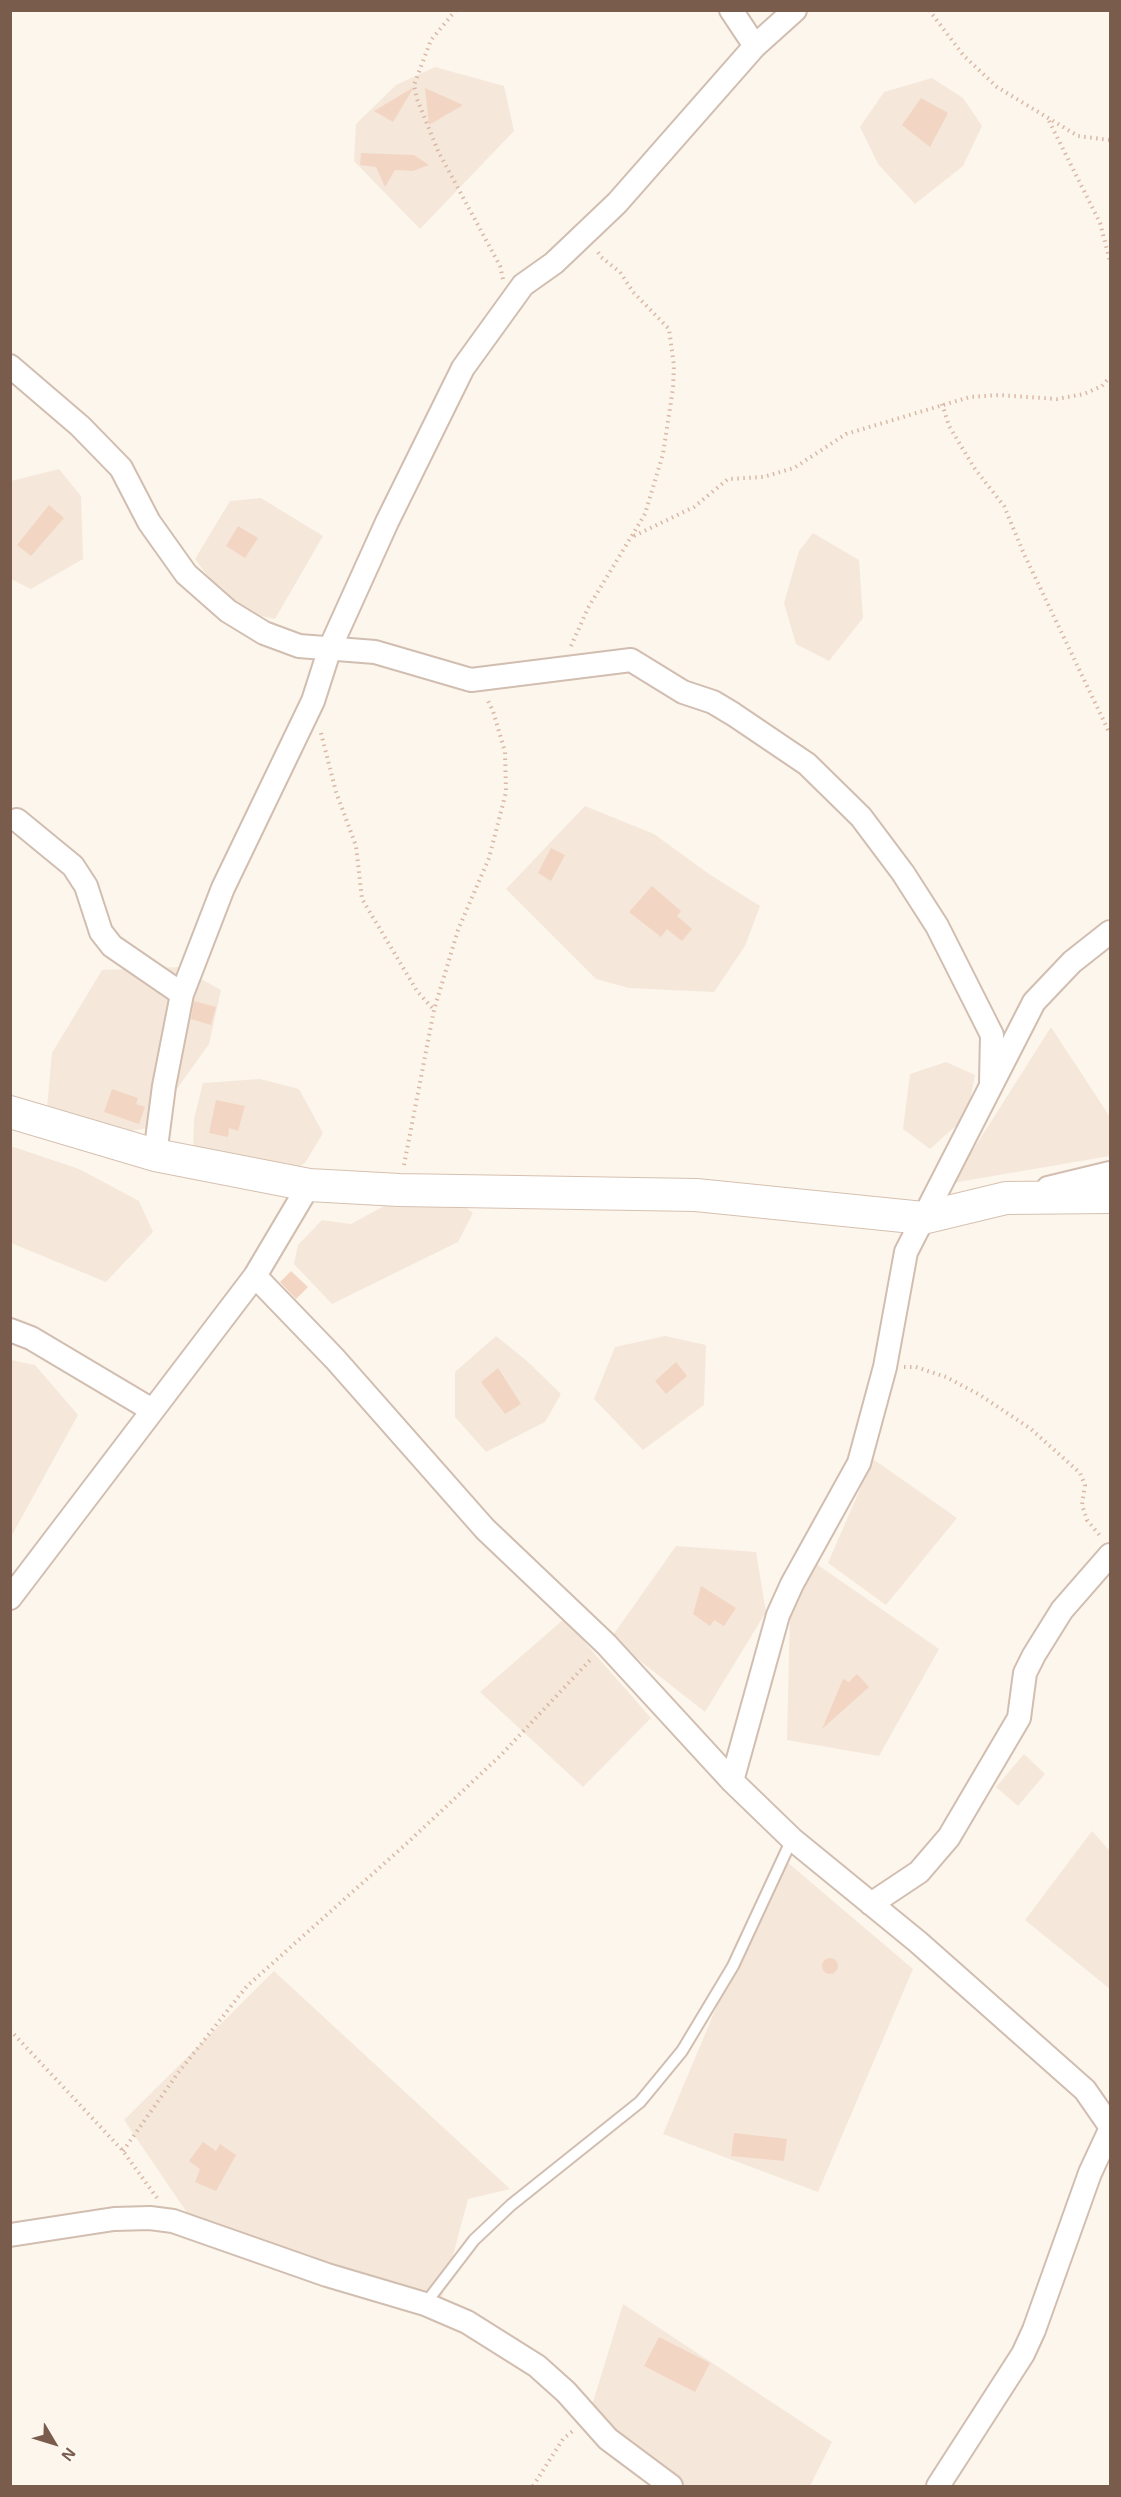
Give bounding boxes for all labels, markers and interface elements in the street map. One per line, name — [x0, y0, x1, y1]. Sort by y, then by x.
north arrow — [24, 2413, 84, 2473]
text: N — [58, 2445, 79, 2464]

